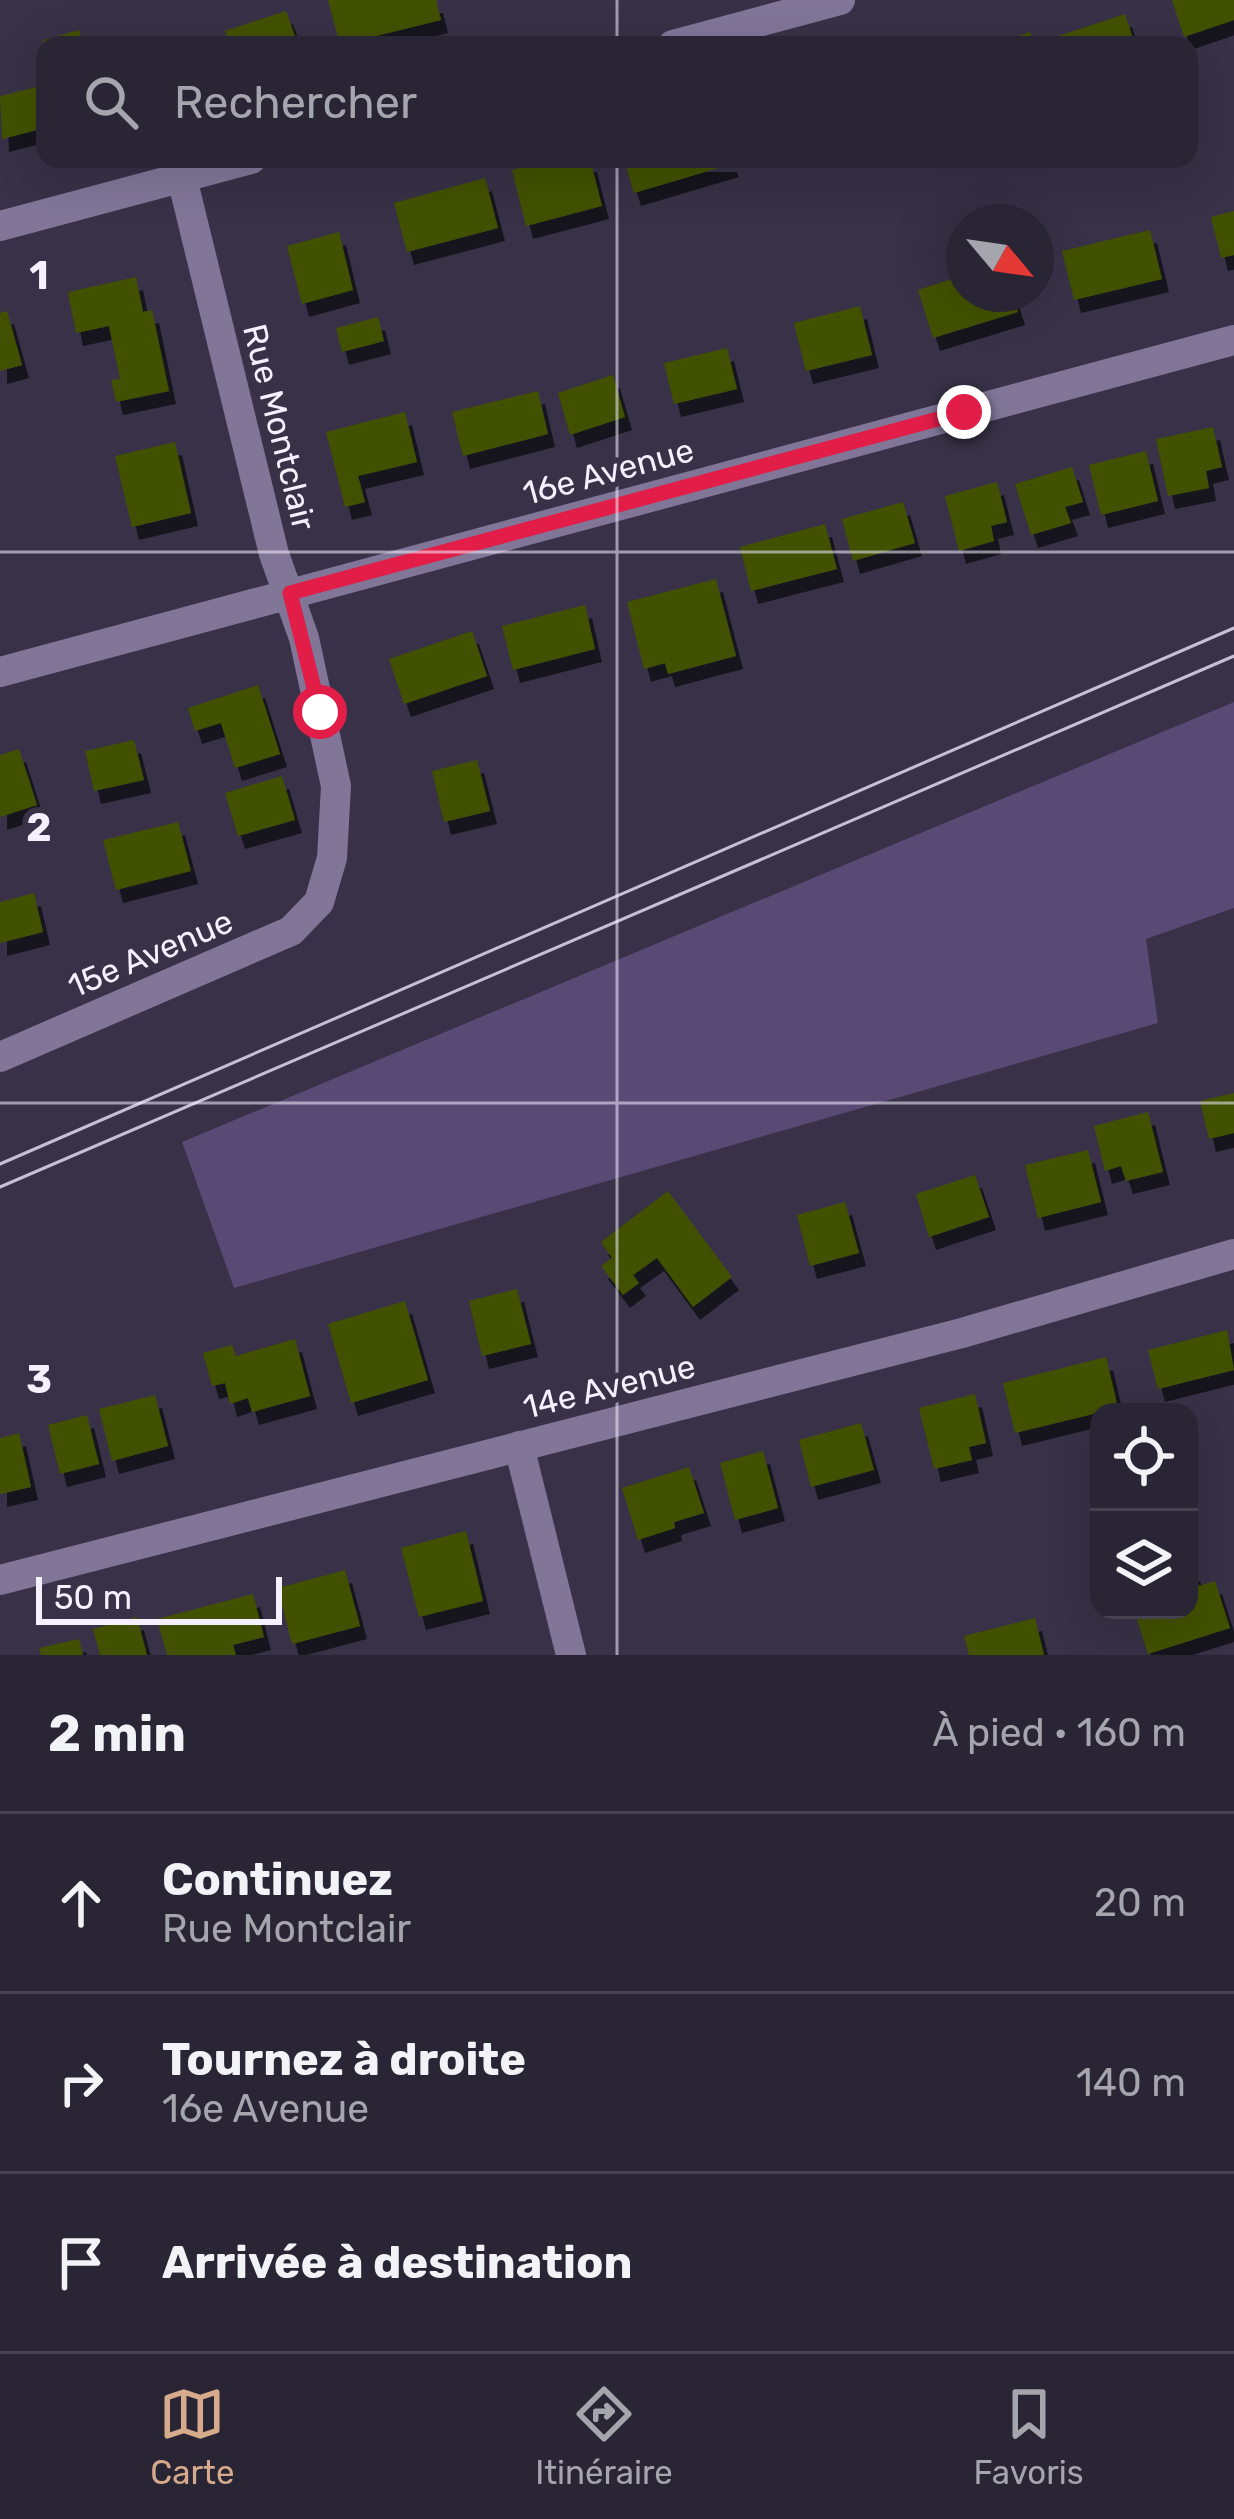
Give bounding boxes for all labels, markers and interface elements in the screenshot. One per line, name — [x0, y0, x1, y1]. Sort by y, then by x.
search box — [36, 36, 1198, 168]
icon: search — [78, 69, 144, 135]
text: Rechercher — [174, 76, 417, 129]
north arrow — [946, 204, 1054, 312]
text: 1 — [29, 253, 49, 299]
street label: Rue Montclair — [235, 320, 324, 535]
route end — [937, 385, 991, 439]
street label: 16e Avenue — [518, 430, 698, 513]
route start — [293, 685, 347, 739]
text: 2 — [26, 805, 52, 851]
street label: 15e Avenue — [62, 901, 238, 1006]
street label: 14e Avenue — [519, 1346, 699, 1427]
text: 3 — [26, 1357, 52, 1403]
map controls — [1090, 1403, 1198, 1619]
button: locate — [1090, 1403, 1198, 1511]
button: layers — [1090, 1511, 1198, 1619]
scale bar — [36, 1571, 282, 1624]
text: 50 m — [54, 1578, 132, 1617]
text: 2 min — [48, 1703, 186, 1764]
text: À pied · 160 m — [932, 1710, 1186, 1756]
text: Continuez — [162, 1853, 393, 1906]
icon: ahead — [48, 1870, 114, 1936]
text: 20 m — [1094, 1880, 1186, 1926]
text: Rue Montclair — [162, 1906, 411, 1952]
text: Tournez à droite — [162, 2033, 526, 2086]
icon: right — [48, 2050, 114, 2116]
text: 140 m — [1076, 2060, 1186, 2106]
text: 16e Avenue — [162, 2086, 369, 2132]
icon: arrive — [48, 2230, 114, 2296]
text: Arrivée à destination — [162, 2236, 632, 2289]
tab: Carte — [150, 2381, 234, 2492]
tab: Itinéraire — [535, 2381, 673, 2492]
tab: Favoris — [973, 2381, 1084, 2492]

